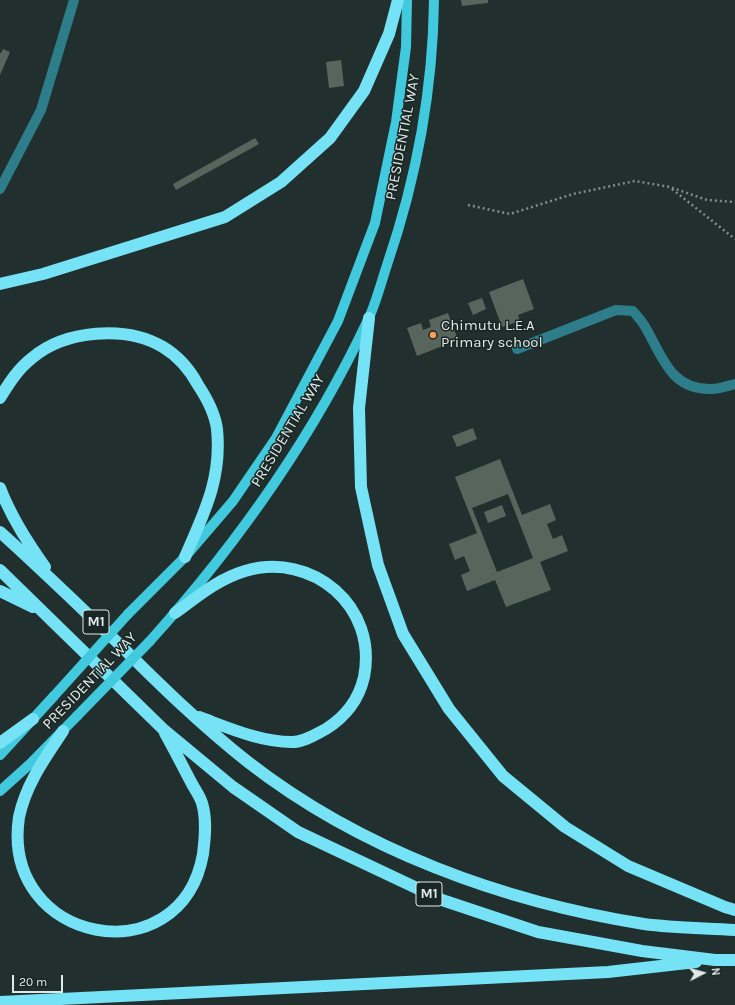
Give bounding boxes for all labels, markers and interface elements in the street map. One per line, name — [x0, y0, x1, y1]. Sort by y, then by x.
street label: PRESIDENTIAL WAY — [382, 72, 424, 202]
place label: Chimutu L.E.A Primary school — [441, 317, 543, 352]
marker: Chimutu L.E.A Primary school — [428, 330, 438, 340]
street label: PRESIDENTIAL WAY — [247, 371, 329, 491]
road number: M1 — [83, 610, 109, 634]
street label: PRESIDENTIAL WAY — [39, 629, 141, 733]
road number: M1 — [416, 882, 442, 906]
north arrow — [683, 953, 723, 993]
scale bar — [14, 967, 65, 993]
text: N — [709, 967, 722, 976]
text: 20 m — [19, 975, 47, 989]

